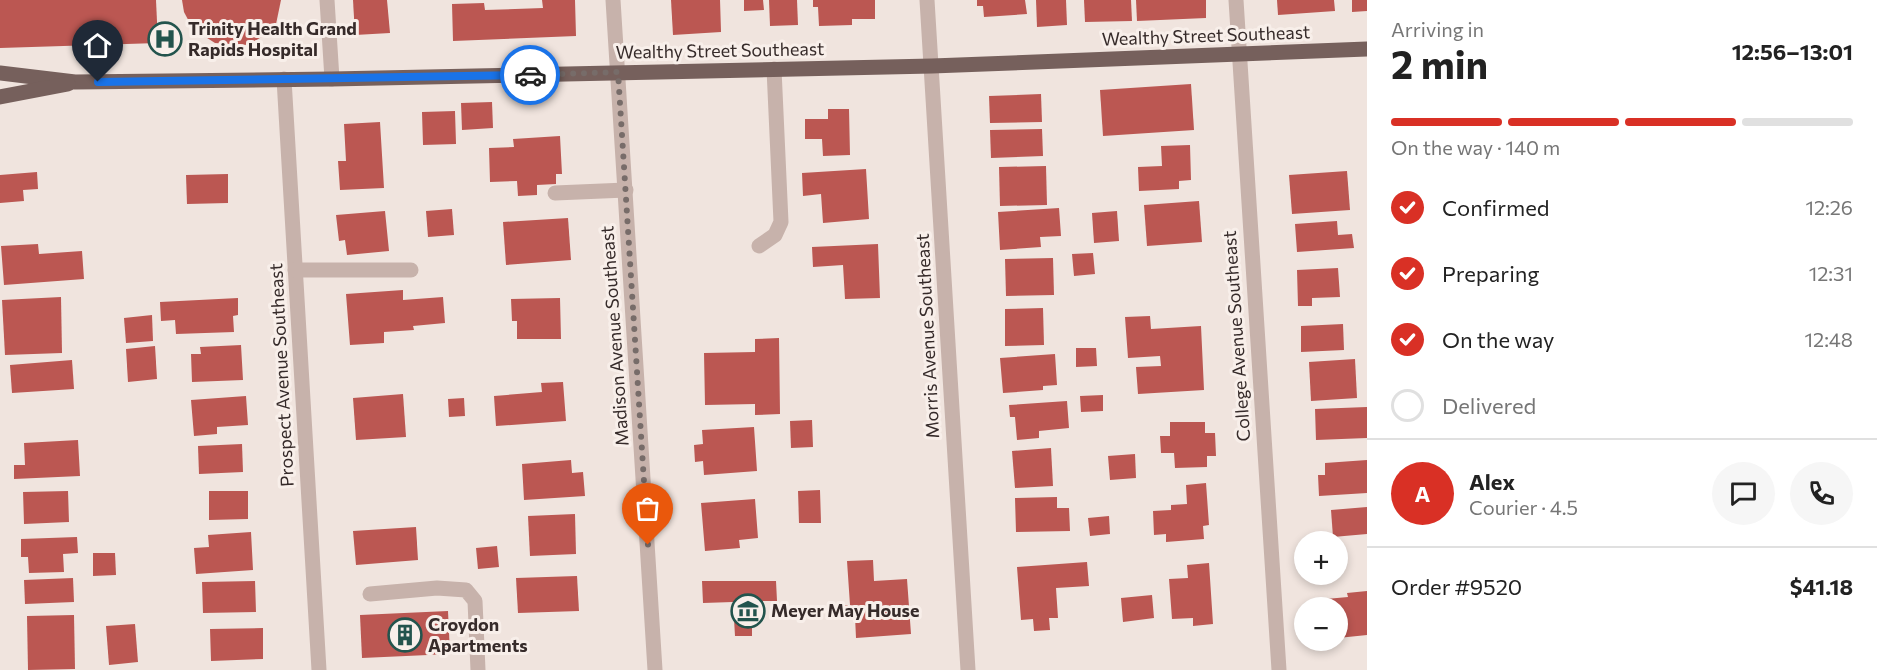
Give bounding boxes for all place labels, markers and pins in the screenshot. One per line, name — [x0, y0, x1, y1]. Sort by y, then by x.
place label: Trinity Health Grand Rapids Hospital — [188, 17, 357, 60]
pin — [72, 20, 123, 82]
hospital icon: Trinity Health Grand Rapids Hospital — [147, 21, 183, 57]
pin — [622, 483, 673, 545]
museum icon: Meyer May House — [730, 593, 766, 629]
place label: Meyer May House — [771, 599, 919, 621]
place label: Croydon Apartments — [428, 613, 528, 656]
building icon: Croydon Apartments — [387, 617, 423, 653]

